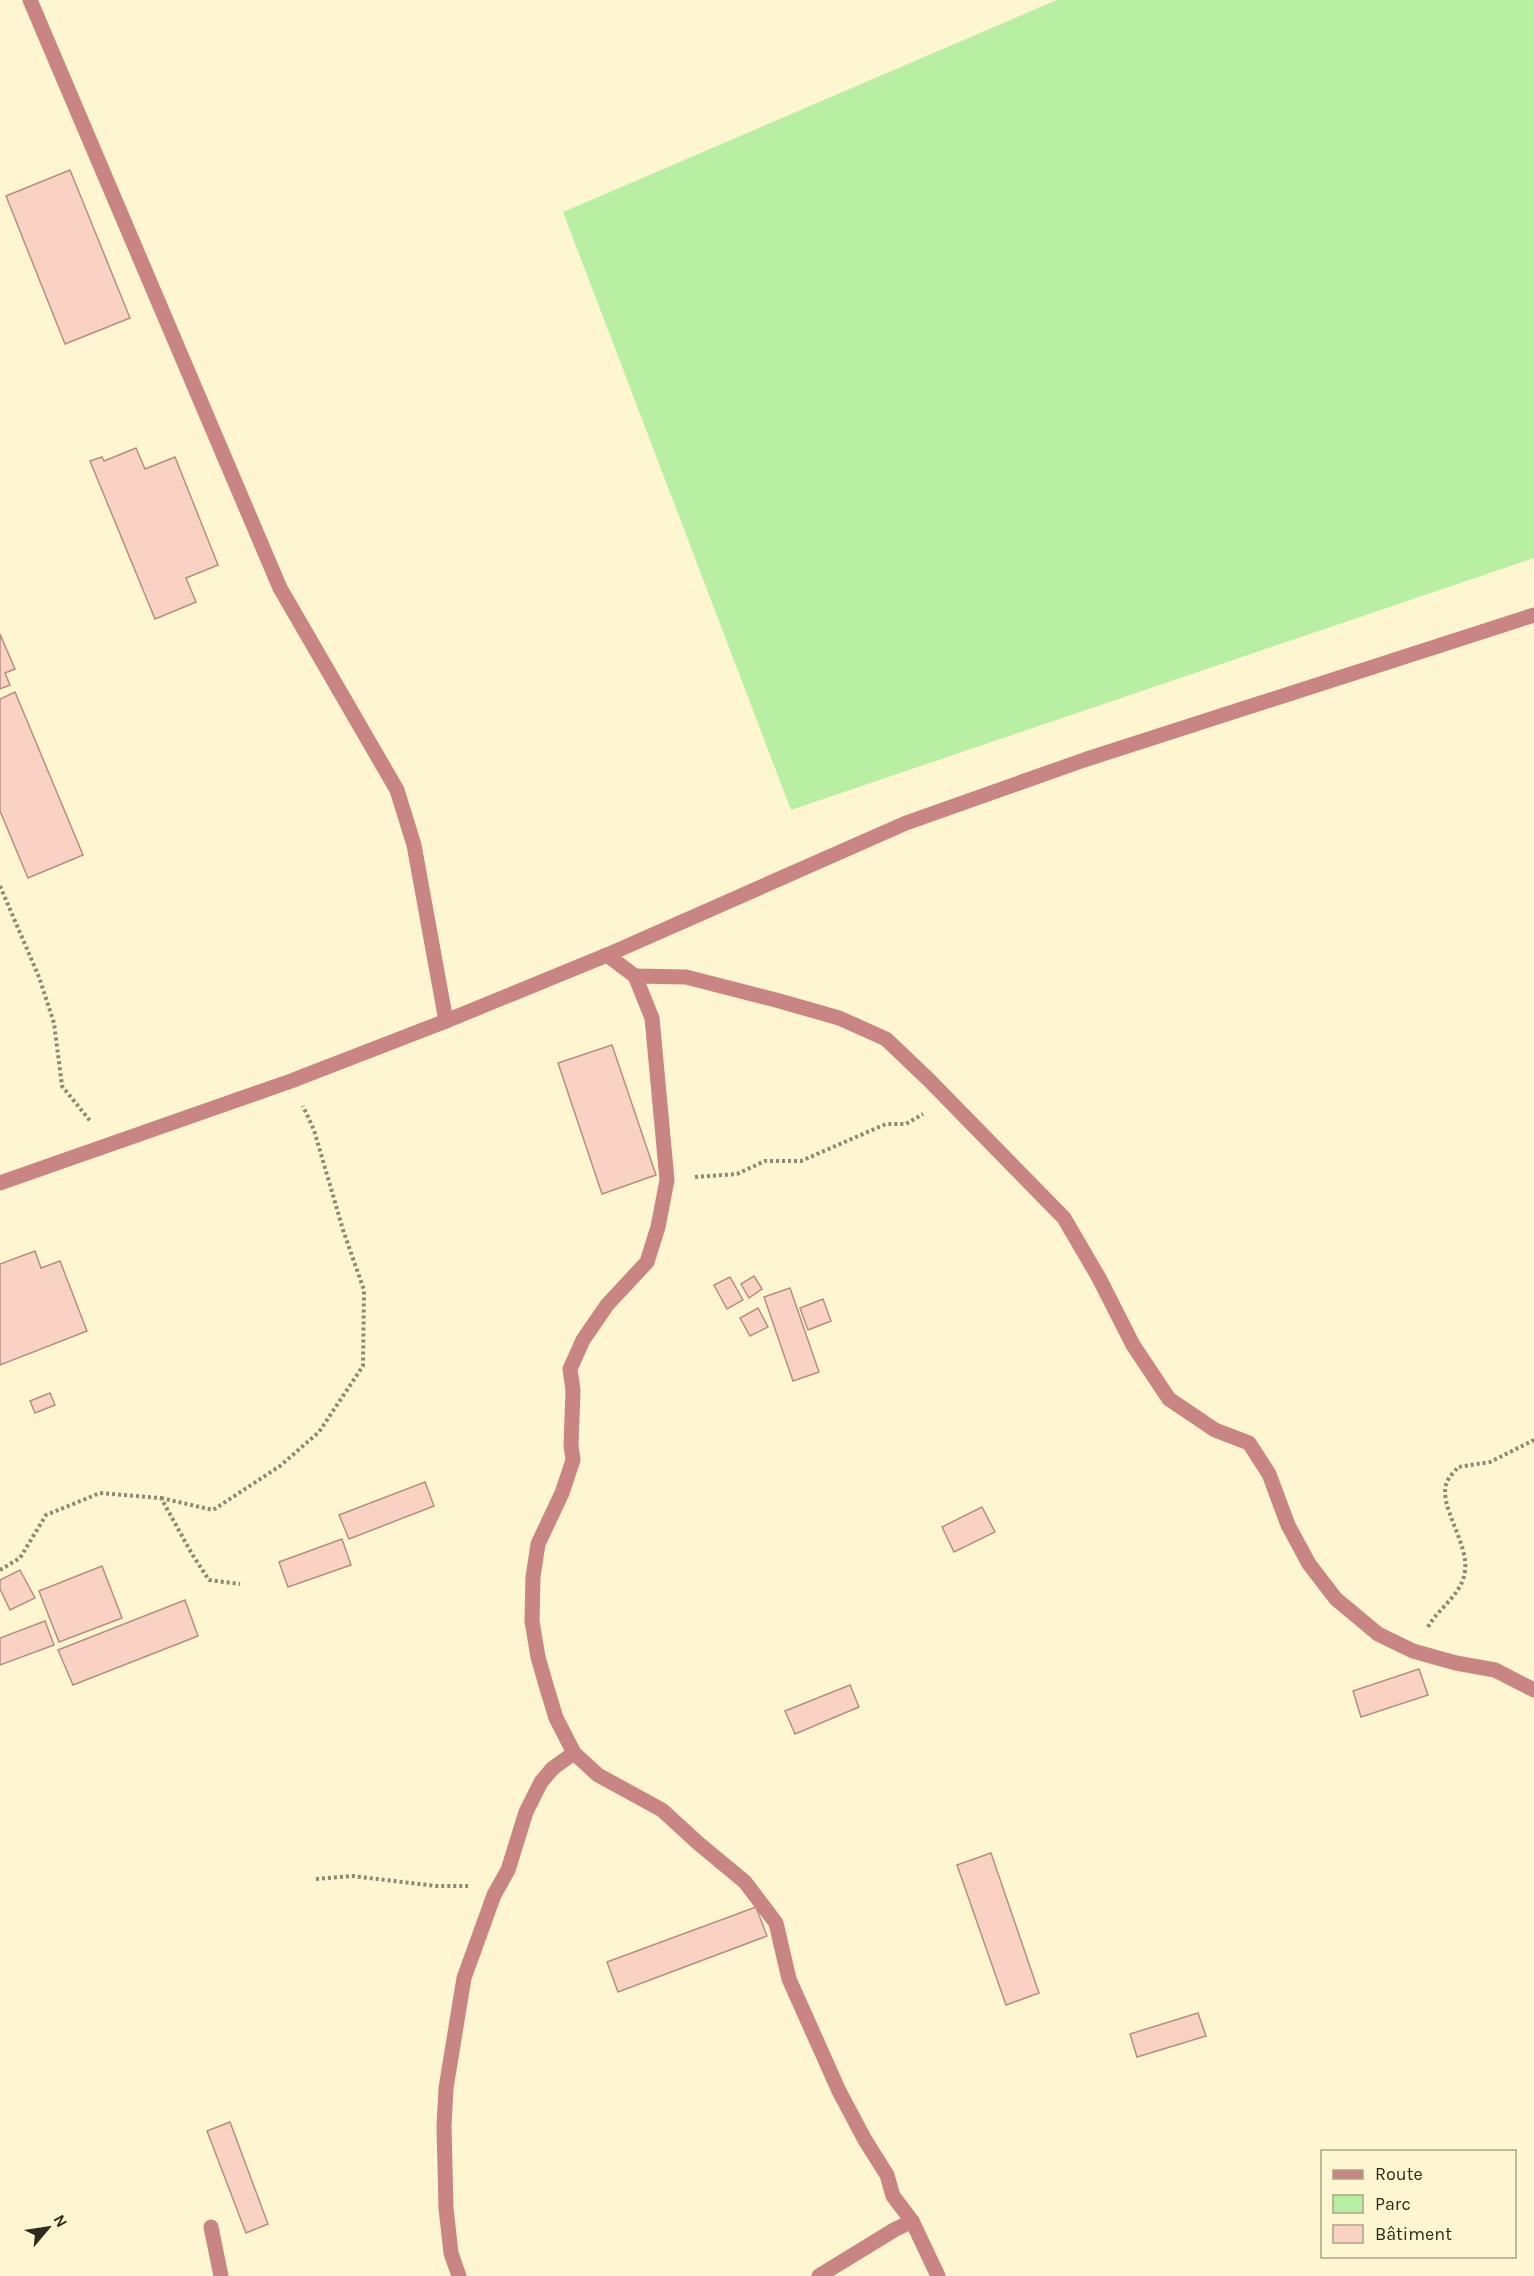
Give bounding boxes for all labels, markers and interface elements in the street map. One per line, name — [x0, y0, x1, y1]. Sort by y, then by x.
legend — [1321, 2150, 1516, 2258]
text: Route — [1375, 2163, 1423, 2185]
text: Parc — [1375, 2193, 1411, 2215]
north arrow — [18, 2198, 78, 2258]
text: N — [50, 2211, 72, 2231]
text: Bâtiment — [1375, 2223, 1452, 2245]

